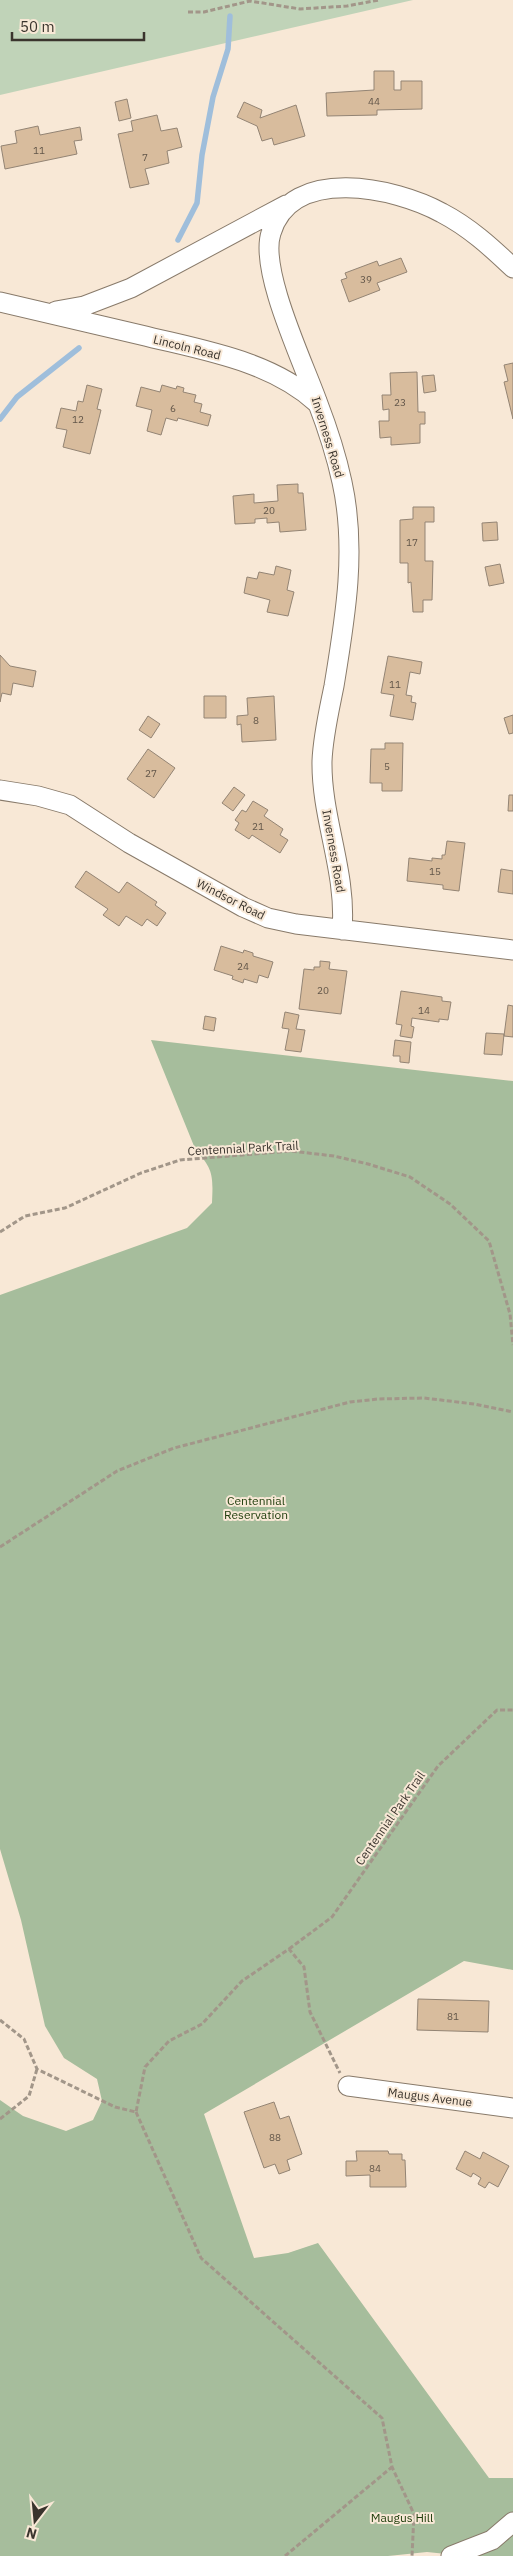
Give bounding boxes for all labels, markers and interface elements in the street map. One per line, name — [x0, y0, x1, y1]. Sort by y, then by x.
scale bar — [12, 10, 145, 42]
text: 50 m — [20, 17, 55, 36]
house number: 44 — [368, 95, 380, 108]
house number: 11 — [33, 144, 45, 157]
house number: 7 — [142, 151, 148, 164]
house number: 39 — [360, 273, 372, 286]
street label: Lincoln Road — [152, 331, 222, 363]
street label: Inverness Road — [309, 395, 347, 479]
house number: 23 — [394, 396, 406, 409]
house number: 6 — [170, 402, 176, 415]
house number: 12 — [72, 413, 84, 426]
house number: 20 — [263, 504, 275, 517]
house number: 17 — [406, 536, 418, 549]
house number: 11 — [389, 678, 401, 691]
house number: 8 — [253, 714, 259, 727]
house number: 5 — [384, 760, 390, 773]
house number: 27 — [145, 767, 157, 780]
street label: Inverness Road — [319, 808, 349, 894]
house number: 21 — [252, 820, 264, 833]
house number: 15 — [429, 865, 441, 878]
street label: Windsor Road — [194, 875, 268, 923]
house number: 24 — [237, 960, 249, 973]
house number: 20 — [317, 984, 329, 997]
house number: 14 — [418, 1004, 430, 1017]
street label: Centennial Park Trail — [187, 1138, 299, 1158]
park label: Centennial Reservation — [224, 1493, 288, 1522]
street label: Centennial Park Trail — [352, 1768, 428, 1868]
house number: 81 — [447, 2010, 459, 2023]
street label: Maugus Avenue — [387, 2084, 473, 2110]
house number: 88 — [269, 2131, 281, 2144]
house number: 84 — [369, 2162, 381, 2175]
north arrow — [10, 2496, 60, 2546]
park label: Maugus Hill — [371, 2510, 433, 2525]
text: N — [24, 2523, 39, 2544]

